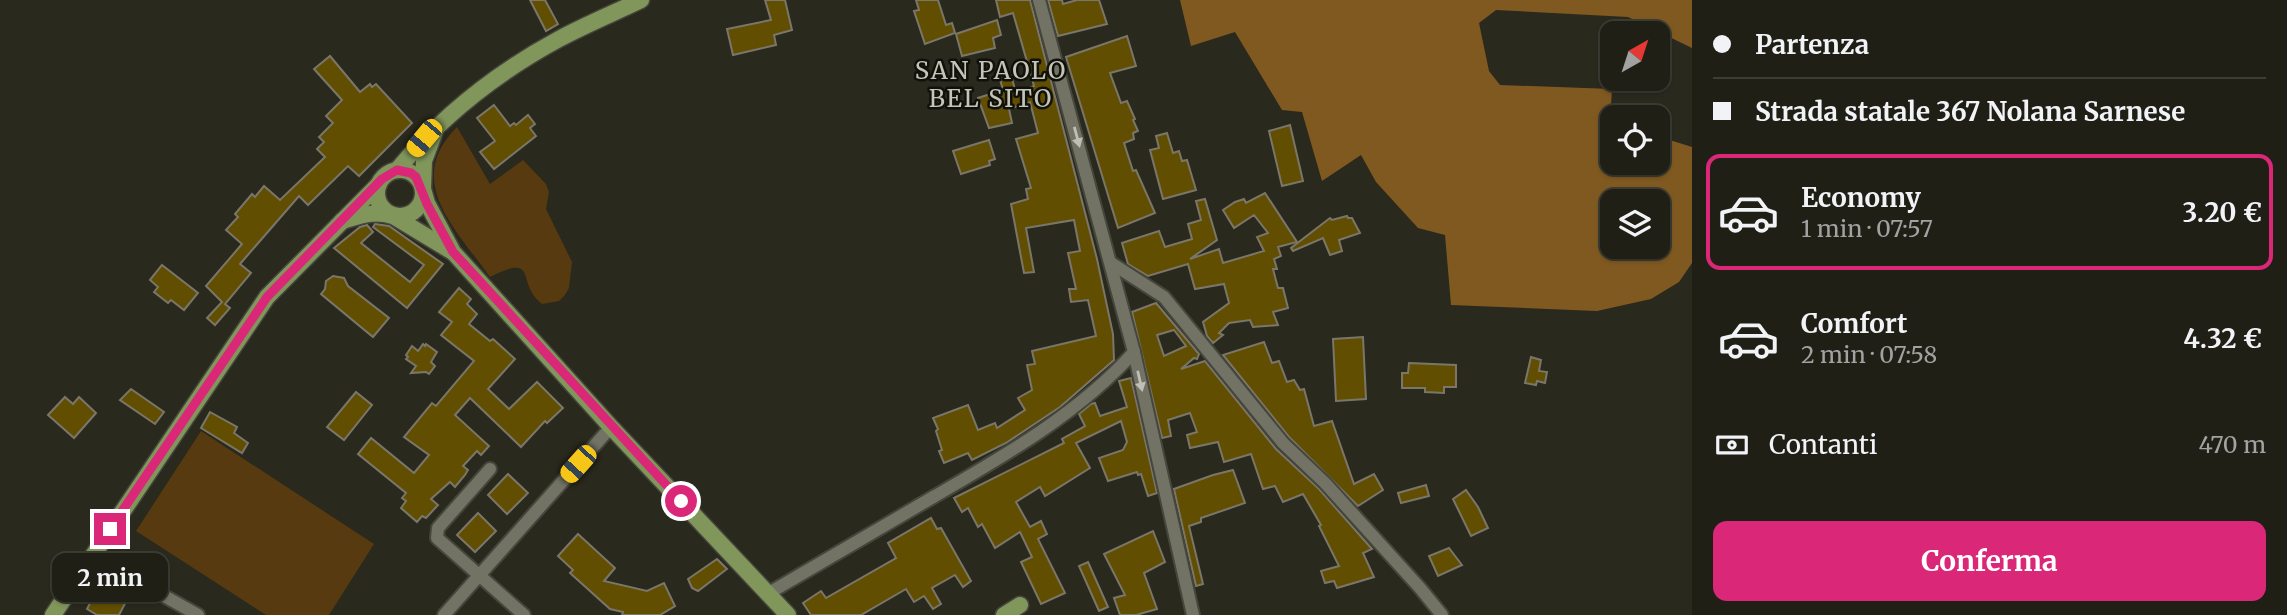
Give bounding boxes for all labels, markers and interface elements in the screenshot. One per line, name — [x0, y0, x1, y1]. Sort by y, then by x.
north arrow — [1600, 21, 1670, 91]
map controls — [1600, 21, 1670, 259]
text: Partenza — [1755, 28, 1869, 61]
district label: SAN PAOLO BEL SITO — [915, 55, 1067, 114]
text: Strada statale 367 Nolana Sarnese — [1755, 95, 2185, 128]
button: locate — [1600, 105, 1670, 175]
car — [403, 115, 446, 161]
one-way arrow — [1072, 127, 1082, 148]
icon: car — [1717, 181, 1780, 244]
text: Economy — [1801, 181, 1921, 214]
button: layers — [1600, 189, 1670, 259]
text: 3.20 € — [2182, 196, 2262, 229]
text: 1 min · 07:57 — [1801, 214, 1933, 243]
icon: car — [1717, 307, 1780, 370]
text: Comfort — [1801, 307, 1907, 340]
text: 4.32 € — [2183, 322, 2262, 355]
text: 2 min · 07:58 — [1801, 340, 1937, 369]
one-way arrow — [1135, 370, 1146, 392]
icon: cash — [1713, 426, 1751, 464]
text: Contanti — [1769, 428, 1877, 461]
text: 470 m — [2199, 430, 2266, 459]
car — [557, 441, 600, 487]
route start — [665, 485, 697, 517]
route end — [94, 513, 126, 545]
button: Conferma — [1713, 521, 2266, 601]
callout: 2 min — [52, 554, 168, 602]
text: 2 min — [77, 563, 143, 592]

